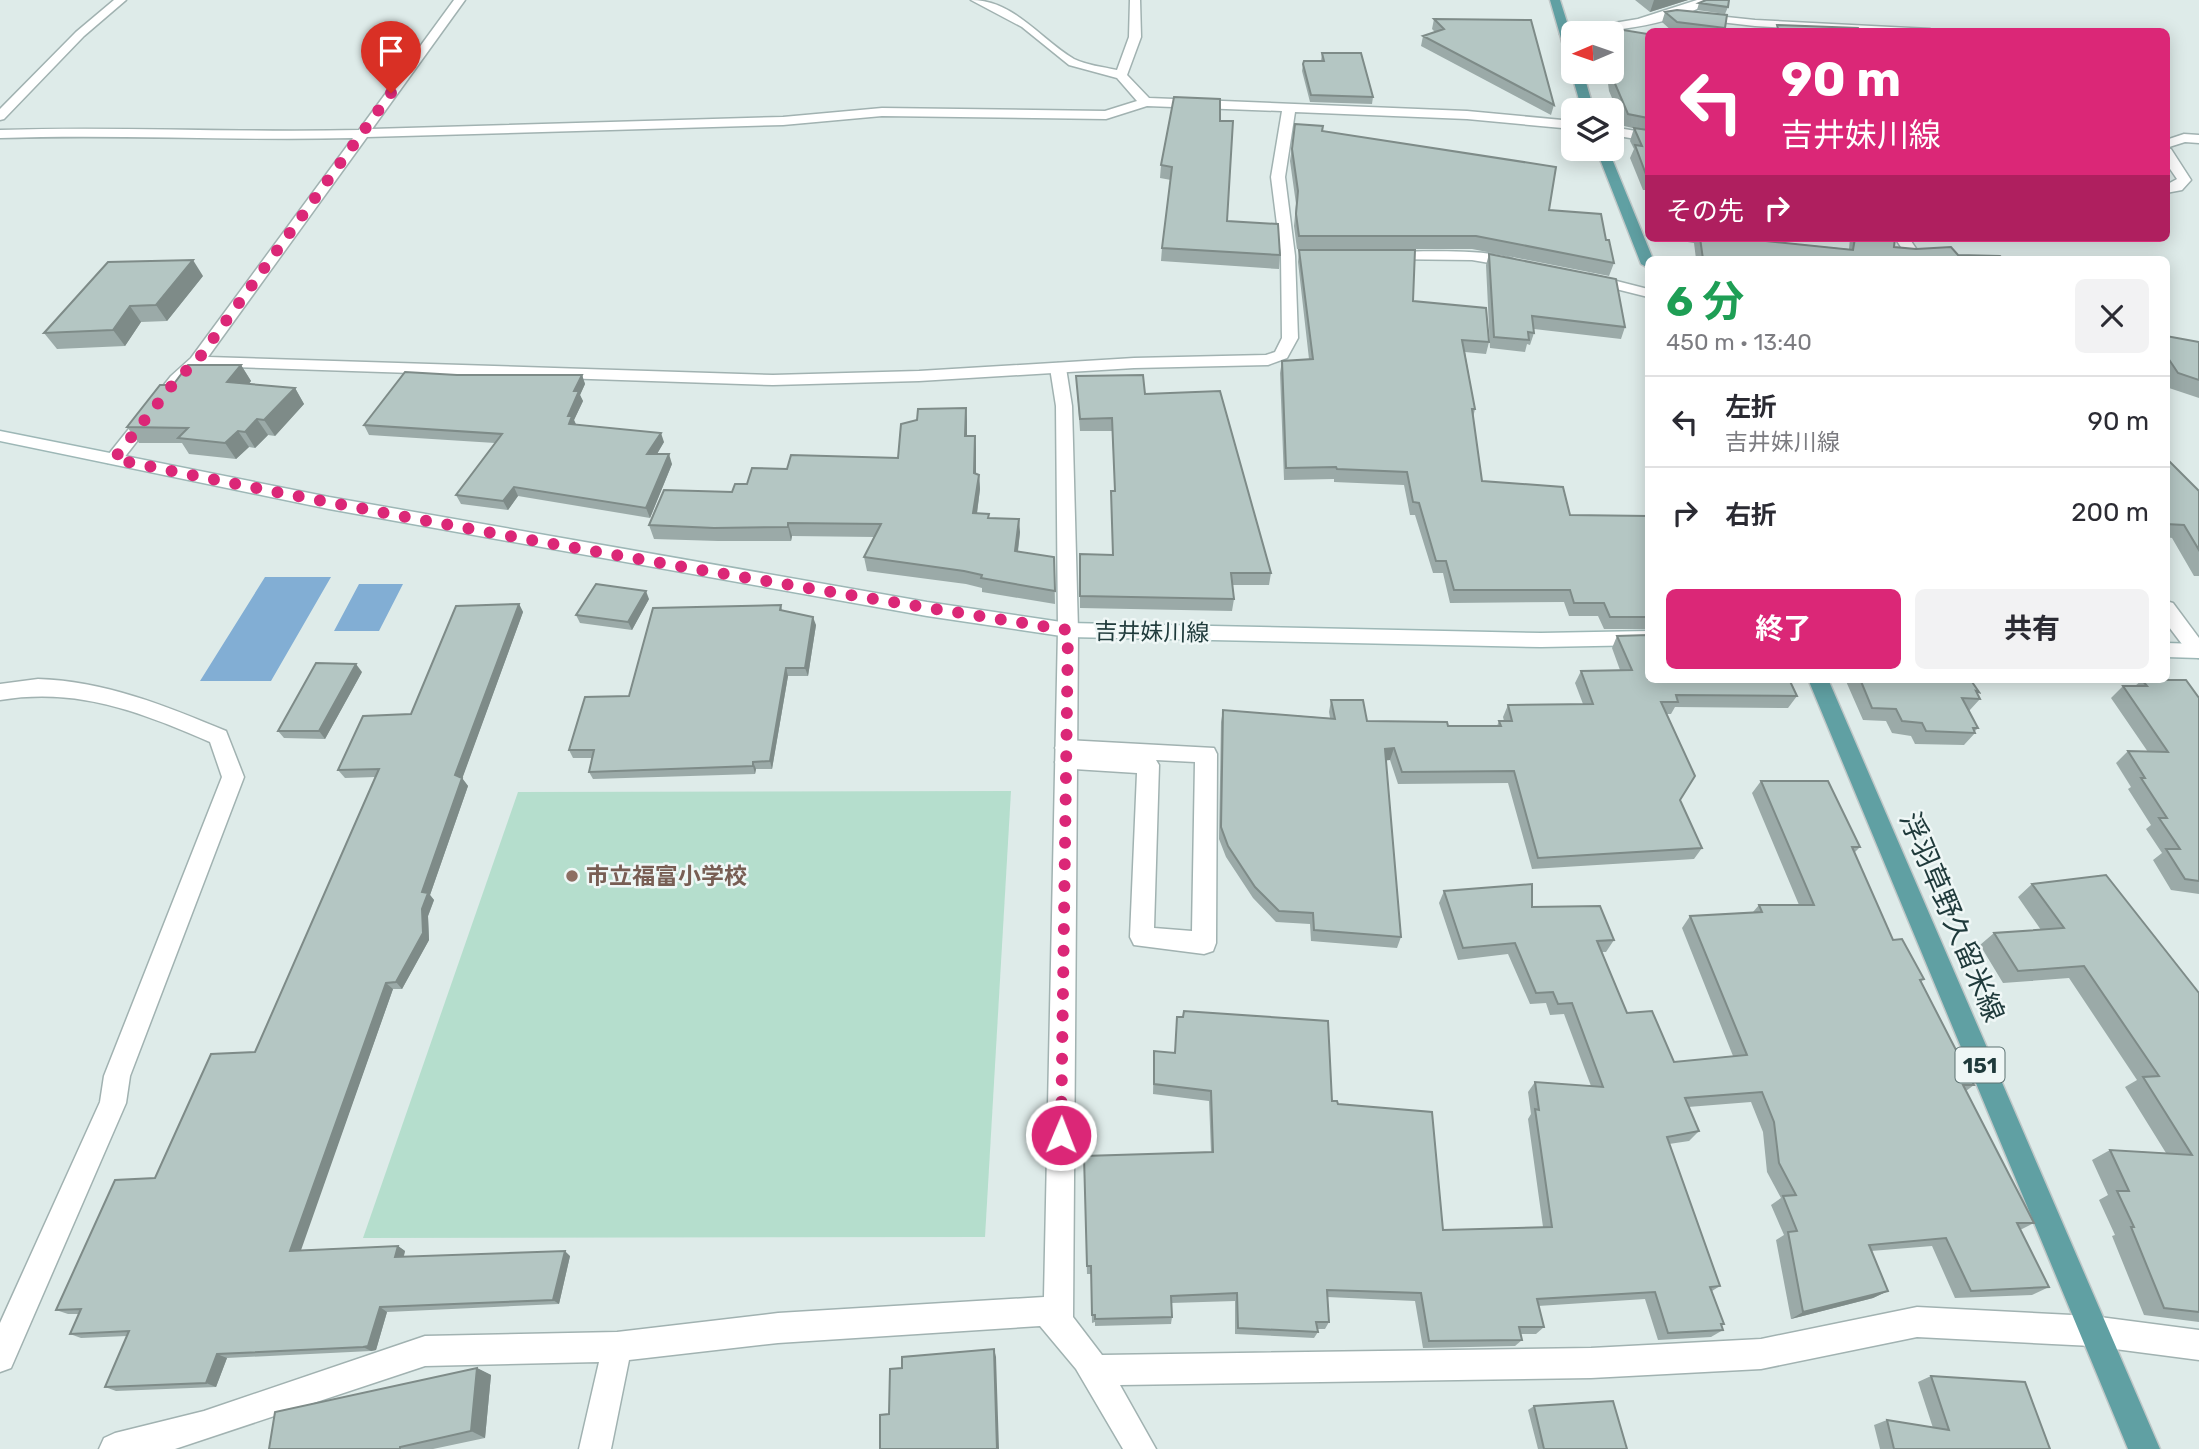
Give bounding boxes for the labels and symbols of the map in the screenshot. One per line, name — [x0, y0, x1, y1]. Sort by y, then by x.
pin — [361, 21, 421, 93]
north arrow — [1561, 21, 1624, 84]
street label: 吉井妹川線 — [1094, 617, 1210, 647]
street label: 浮羽草野久留米線 — [1893, 807, 2011, 1027]
place label: 市立福富小学校 — [586, 862, 747, 890]
marker: 市立福富小学校 — [564, 868, 580, 884]
road number: 151 — [1955, 1048, 2004, 1082]
position arrow — [1024, 1098, 1098, 1172]

